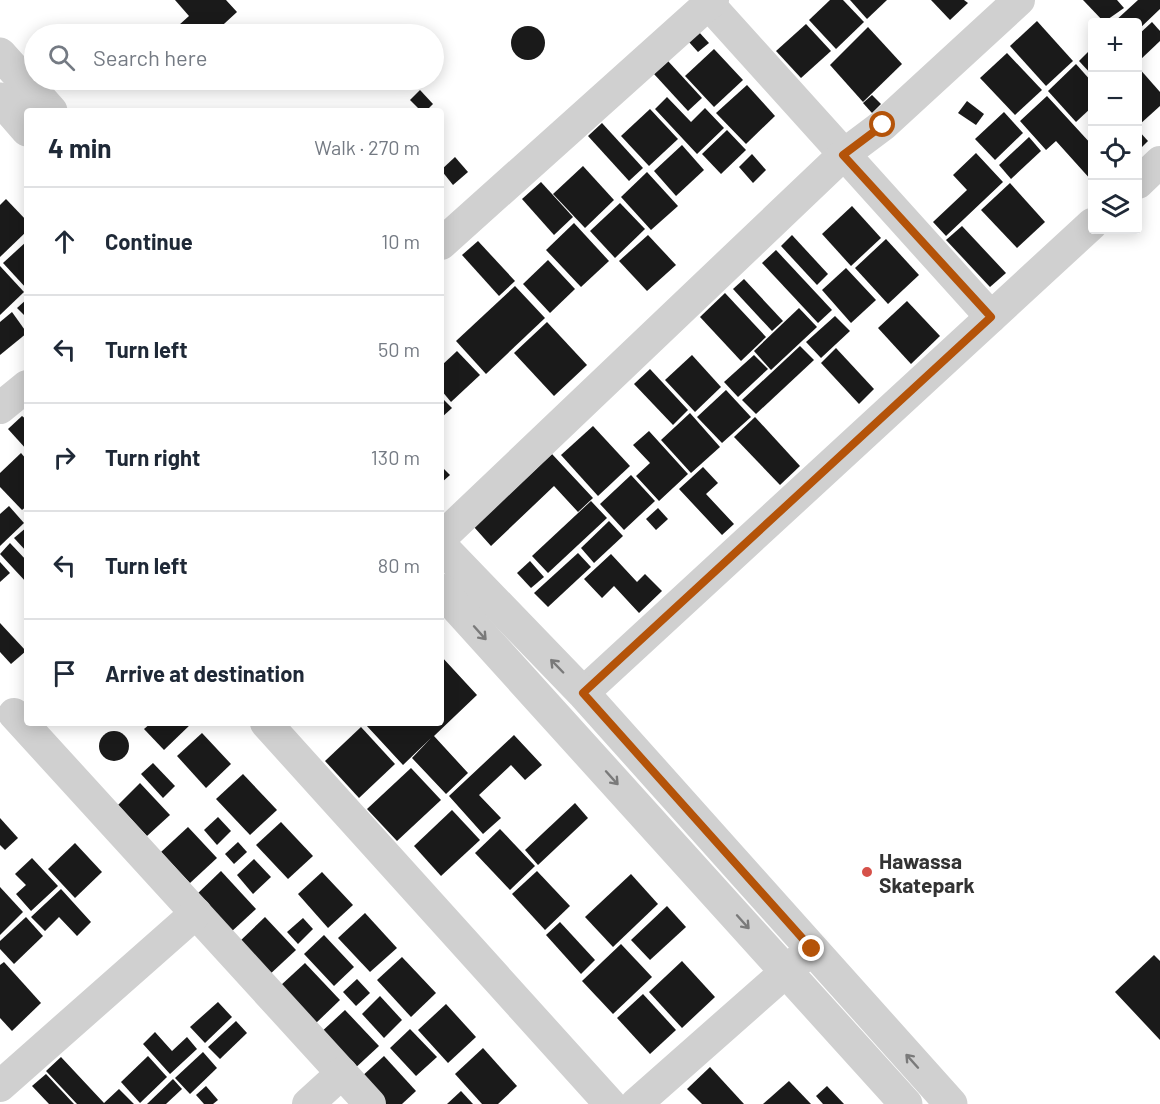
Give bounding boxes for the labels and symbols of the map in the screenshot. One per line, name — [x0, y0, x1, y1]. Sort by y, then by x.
route start — [869, 111, 895, 137]
one-way arrow — [473, 626, 487, 641]
one-way arrow — [550, 659, 564, 674]
one-way arrow — [605, 770, 619, 785]
place label: Hawassa Skatepark — [879, 848, 975, 897]
marker: Hawassa Skatepark — [860, 865, 874, 879]
one-way arrow — [736, 914, 750, 929]
route end — [798, 935, 824, 961]
one-way arrow — [905, 1053, 919, 1068]

